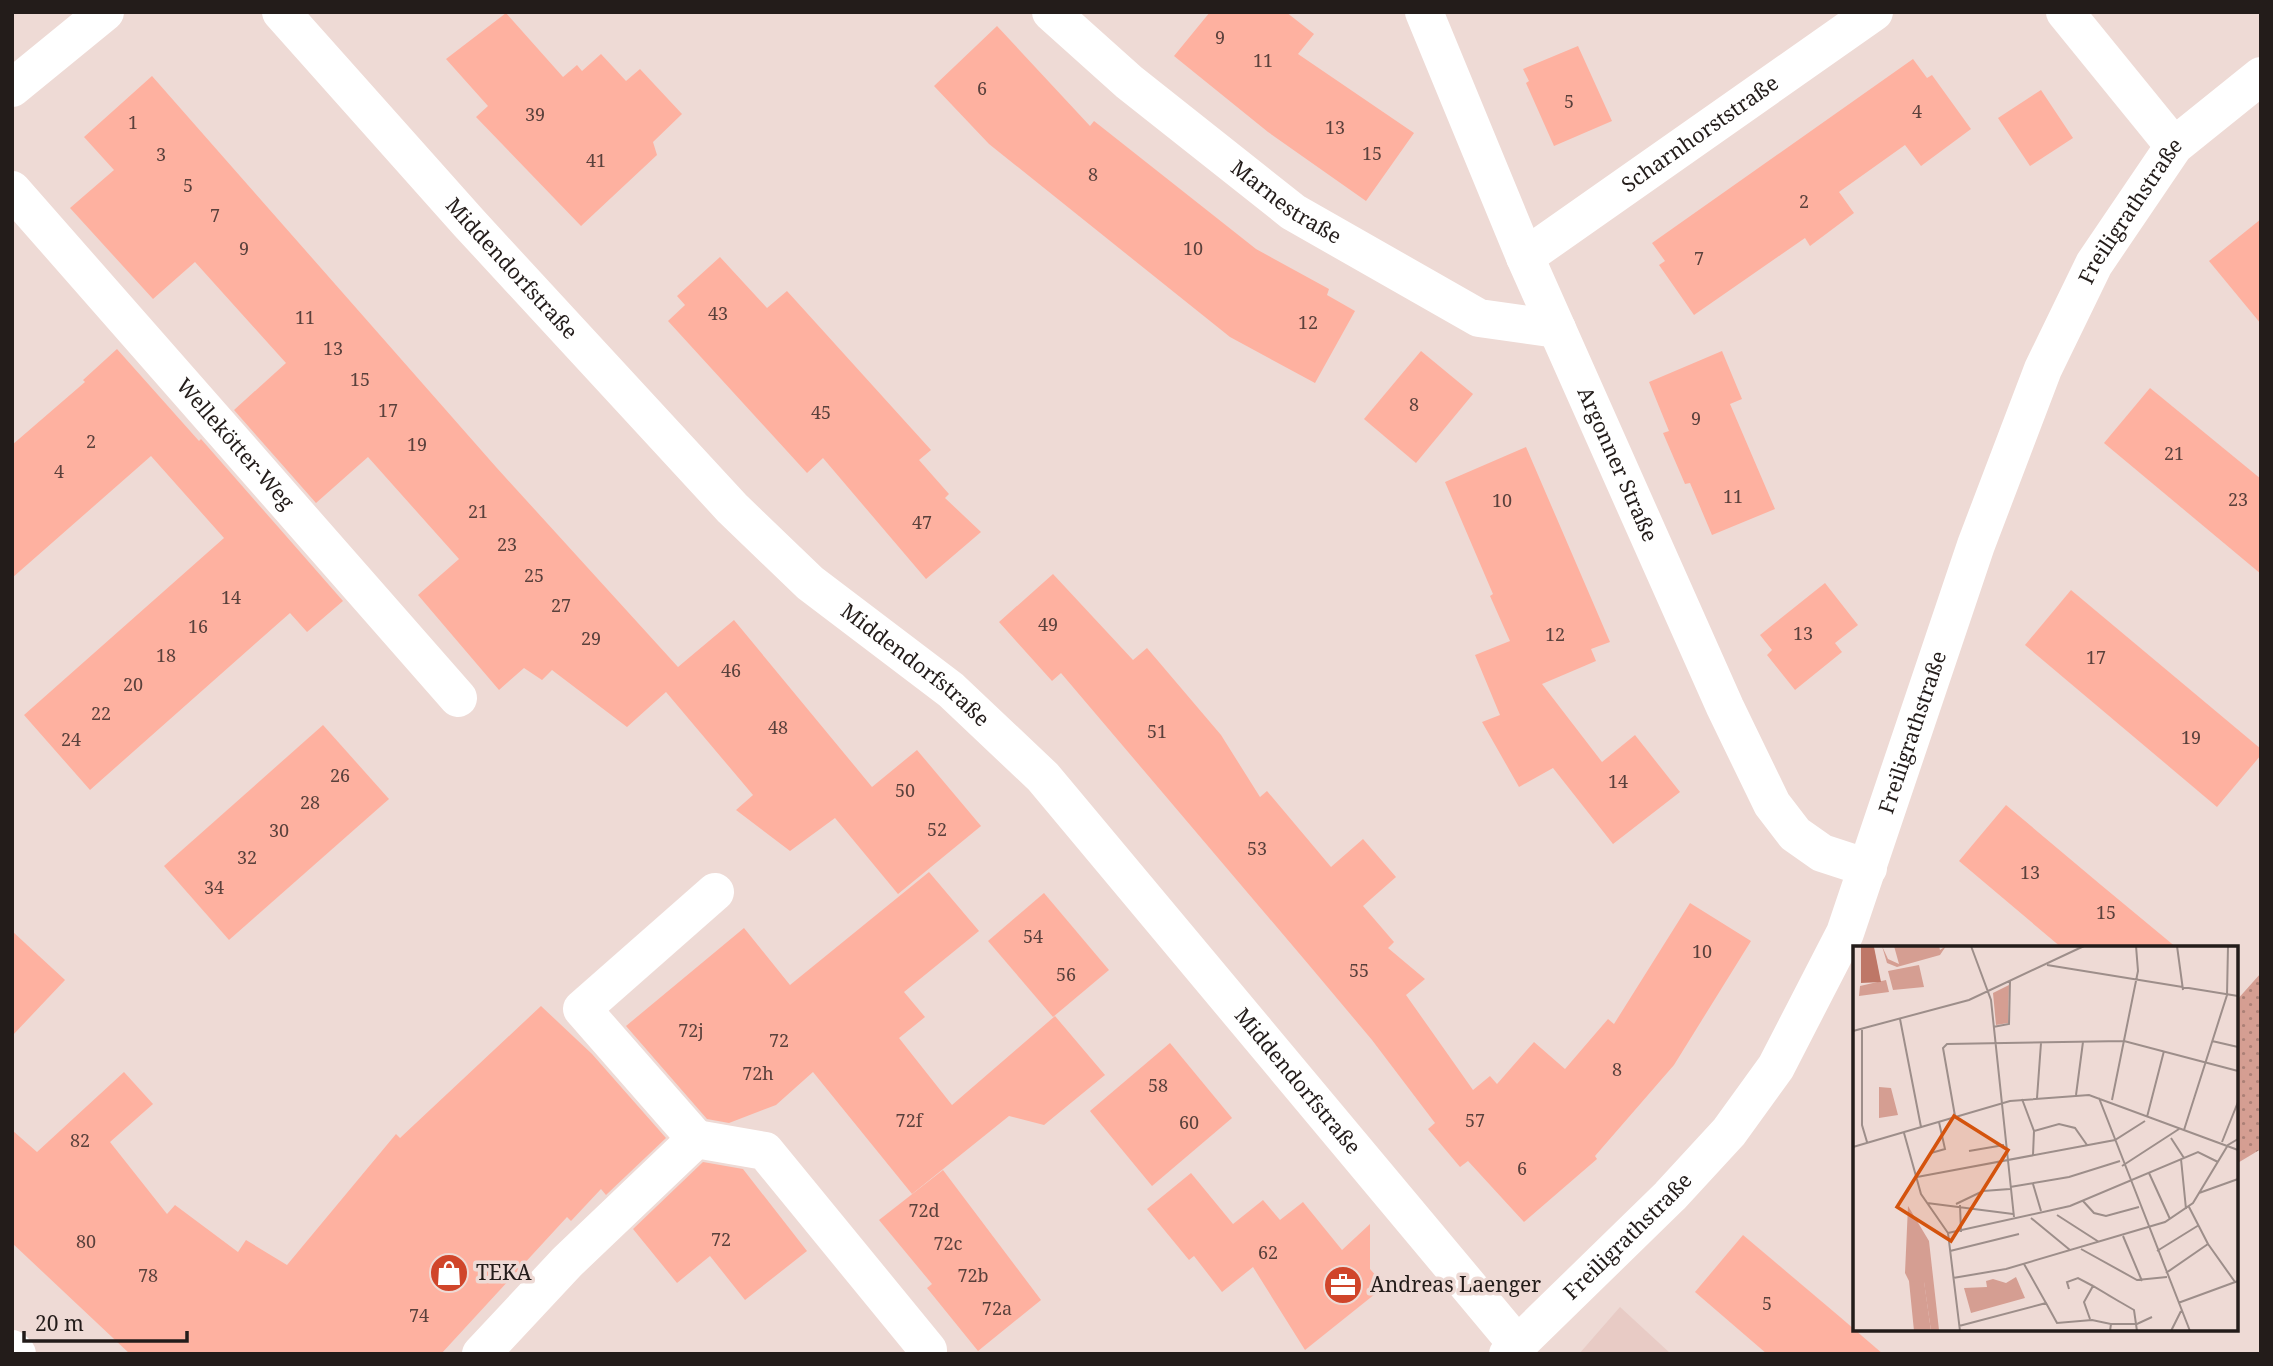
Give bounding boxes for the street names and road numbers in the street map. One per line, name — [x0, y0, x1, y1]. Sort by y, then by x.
street label: Scharnhorststraße — [1616, 68, 1784, 198]
street label: Freiligrathstraße — [2071, 130, 2187, 288]
street label: Marnestraße — [1226, 153, 1347, 250]
street label: Middendorfstraße — [440, 191, 584, 345]
street label: Wellekötter-Weg — [170, 372, 302, 515]
street label: Argonner Straße — [1571, 382, 1665, 546]
street label: Middendorfstraße — [836, 596, 996, 732]
street label: Freiligrathstraße — [1871, 647, 1952, 817]
street label: Middendorfstraße — [1229, 1002, 1368, 1160]
street label: Freiligrathstraße — [1557, 1166, 1698, 1305]

